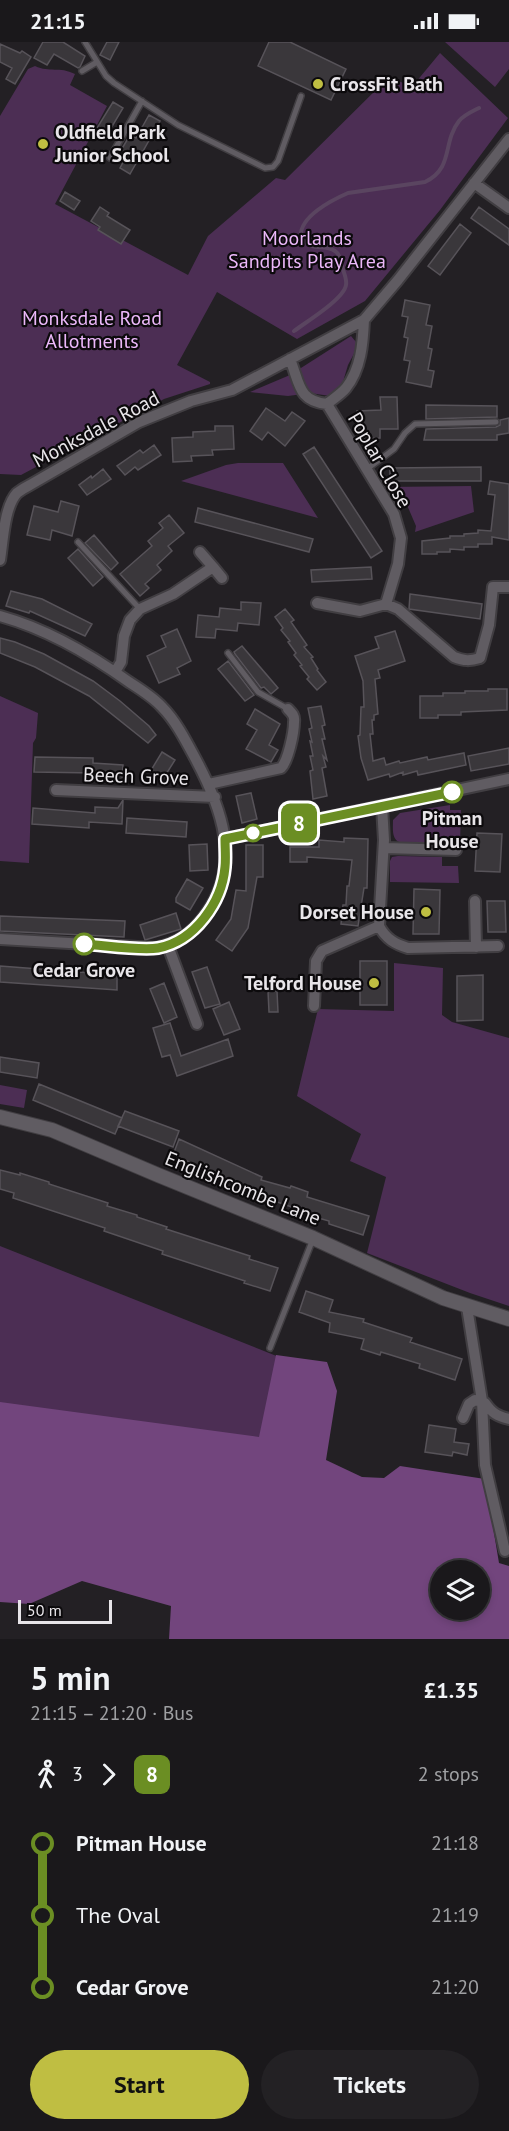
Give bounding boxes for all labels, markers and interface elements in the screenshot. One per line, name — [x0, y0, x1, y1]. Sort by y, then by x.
text: 21:15 — [30, 7, 86, 35]
place label: CrossFit Bath — [330, 71, 443, 97]
marker: CrossFit Bath — [311, 77, 325, 91]
place label: Oldfield Park Junior School — [54, 119, 169, 168]
marker: Oldfield Park Junior School — [36, 137, 50, 151]
park label: Moorlands Sandpits Play Area — [228, 225, 386, 274]
park label: Monksdale Road Allotments — [22, 305, 162, 354]
street label: Monksdale Road — [28, 385, 164, 473]
street label: Poplar Close — [342, 407, 418, 513]
street label: Beech Grove — [83, 761, 189, 791]
marker: Pitman House — [441, 781, 463, 803]
line badge: 8 — [280, 804, 318, 842]
place label: Pitman House — [422, 805, 482, 854]
text: 8 — [293, 810, 305, 837]
unlabelled marker — [244, 824, 262, 842]
place label: Dorset House — [300, 899, 414, 925]
marker: Dorset House — [419, 905, 433, 919]
marker: Cedar Grove — [73, 933, 95, 955]
place label: Cedar Grove — [33, 957, 135, 983]
place label: Telford House — [244, 970, 362, 996]
marker: Telford House — [367, 976, 381, 990]
street label: Englishcombe Lane — [161, 1145, 325, 1231]
map controls — [430, 1560, 490, 1620]
button: layers — [430, 1560, 490, 1620]
scale bar — [18, 1597, 112, 1624]
text: 50 m — [27, 1600, 62, 1620]
text: 5 min — [30, 1656, 111, 1699]
text: £1.35 — [424, 1676, 479, 1704]
text: 21:15 – 21:20 · Bus — [30, 1700, 194, 1726]
icon: walk — [30, 1758, 63, 1791]
icon: forward — [92, 1758, 125, 1791]
text: 3 — [72, 1761, 83, 1787]
text: 8 — [146, 1761, 158, 1788]
text: 2 stops — [418, 1761, 479, 1787]
text: Pitman House — [76, 1829, 207, 1857]
text: 21:18 — [431, 1830, 479, 1856]
text: The Oval — [76, 1901, 160, 1929]
text: 21:19 — [431, 1902, 479, 1928]
text: Cedar Grove — [76, 1973, 189, 2001]
text: 21:20 — [431, 1974, 479, 2000]
button: Start — [30, 2050, 249, 2119]
button: Tickets — [261, 2050, 479, 2119]

